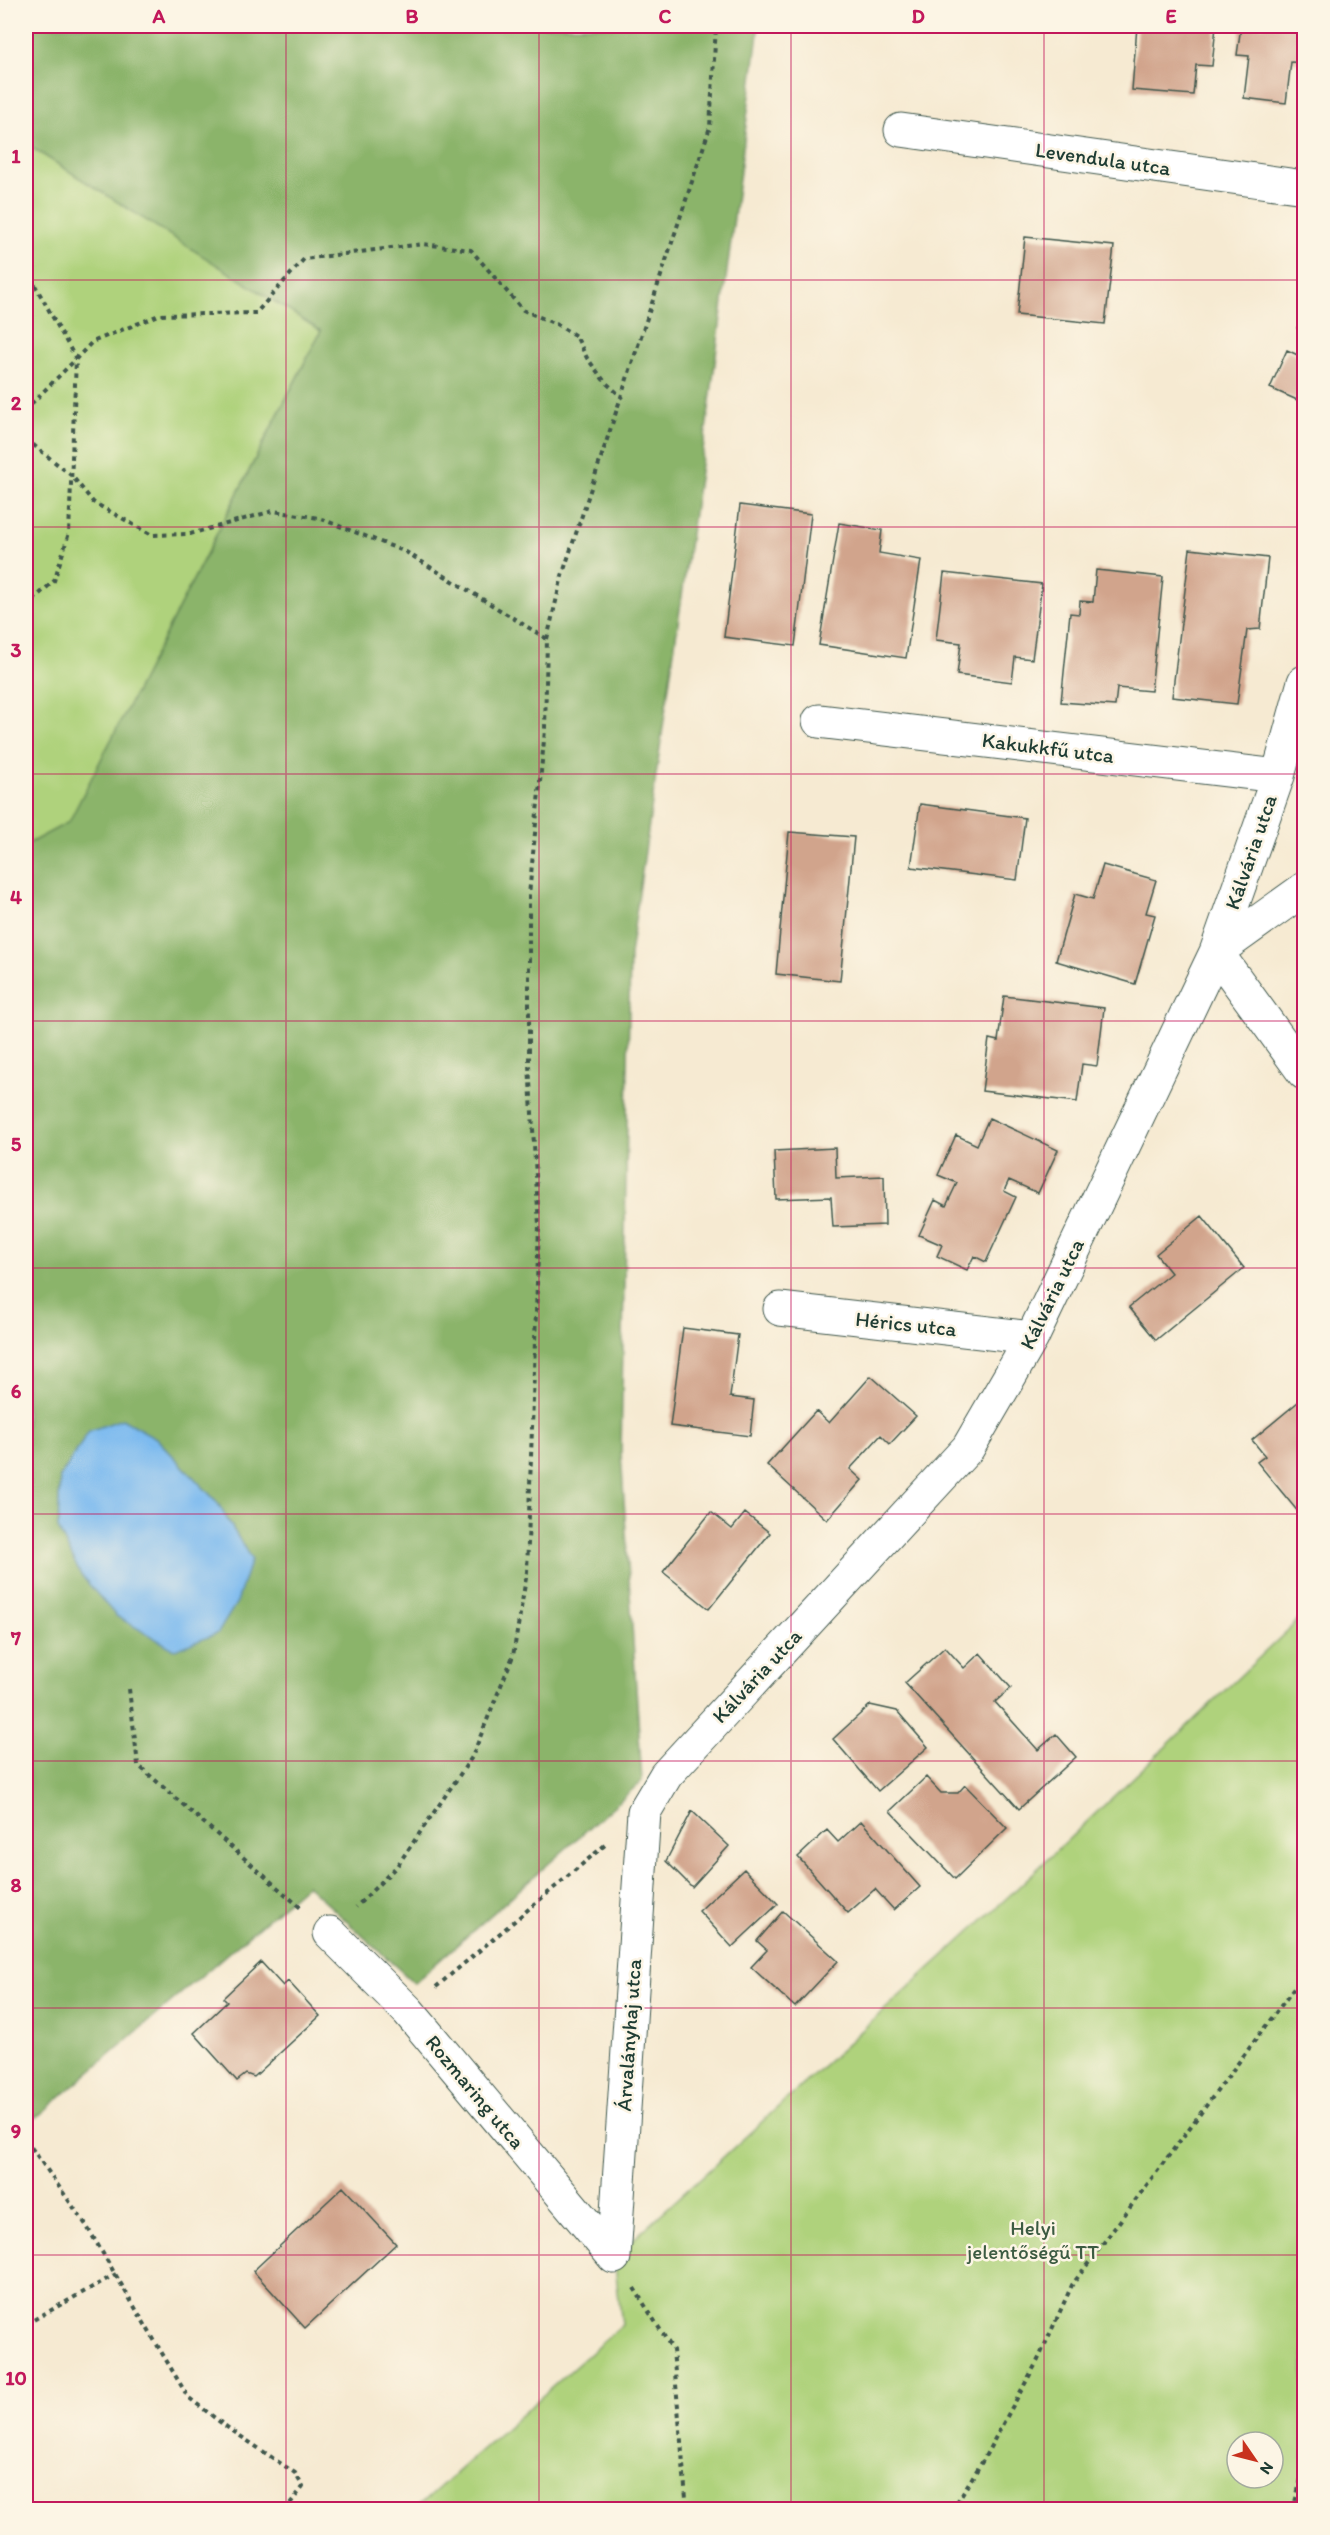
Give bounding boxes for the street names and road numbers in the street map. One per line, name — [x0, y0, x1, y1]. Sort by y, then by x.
street label: Levendula utca — [1034, 137, 1172, 180]
street label: Kakukkfű utca — [981, 727, 1116, 768]
street label: Kálvária utca — [1219, 791, 1282, 913]
street label: Kálvária utca — [1014, 1234, 1089, 1353]
street label: Hérics utca — [854, 1306, 958, 1341]
street label: Kálvária utca — [707, 1623, 807, 1728]
street label: Árvalányhaj utca — [611, 1958, 646, 2112]
street label: Rozmaring utca — [421, 2030, 530, 2154]

